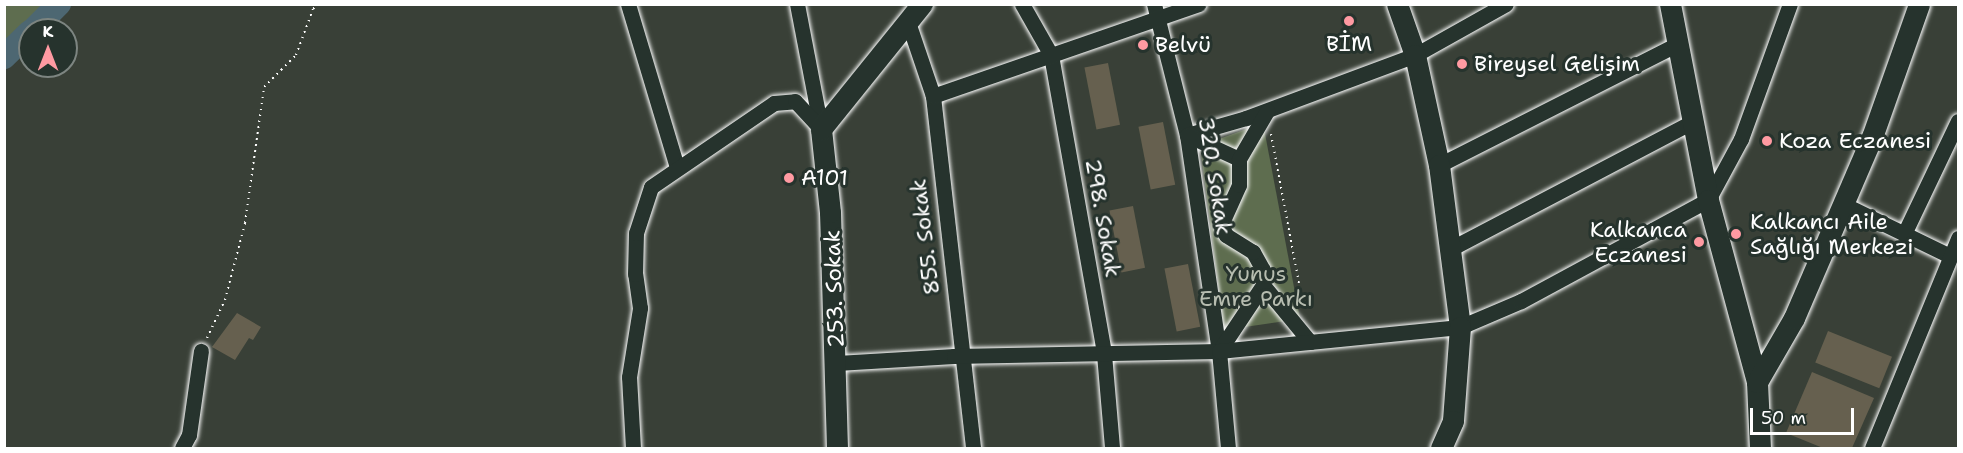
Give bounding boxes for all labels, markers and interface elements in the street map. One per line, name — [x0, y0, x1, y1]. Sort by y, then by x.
marker: BİM — [1342, 14, 1356, 28]
north arrow — [18, 18, 78, 78]
text: K — [43, 21, 53, 42]
place label: BİM — [1326, 31, 1372, 57]
place label: Belvü — [1155, 32, 1211, 58]
marker: Belvü — [1136, 38, 1150, 52]
place label: Bireysel Gelişim — [1474, 51, 1640, 77]
marker: Bireysel Gelişim — [1455, 57, 1469, 71]
street label: 320. Sokak — [1193, 115, 1237, 237]
place label: Koza Eczanesi — [1779, 128, 1931, 154]
marker: Koza Eczanesi — [1760, 134, 1774, 148]
street label: 298. Sokak — [1080, 157, 1126, 279]
place label: A101 — [801, 165, 848, 191]
marker: A101 — [782, 171, 796, 185]
street label: 855. Sokak — [905, 178, 945, 296]
place label: Kalkancı Aile Sağlığı Merkezi — [1750, 208, 1913, 260]
place label: Kalkanca Eczanesi — [1590, 216, 1687, 268]
marker: Kalkancı Aile Sağlığı Merkezi — [1727, 225, 1745, 243]
street label: 253. Sokak — [819, 229, 849, 349]
marker: Kalkanca Eczanesi — [1692, 235, 1706, 249]
park label: Yunus Emre Parkı — [1199, 260, 1313, 312]
scale bar — [1753, 396, 1856, 434]
text: 50 m — [1761, 406, 1806, 430]

